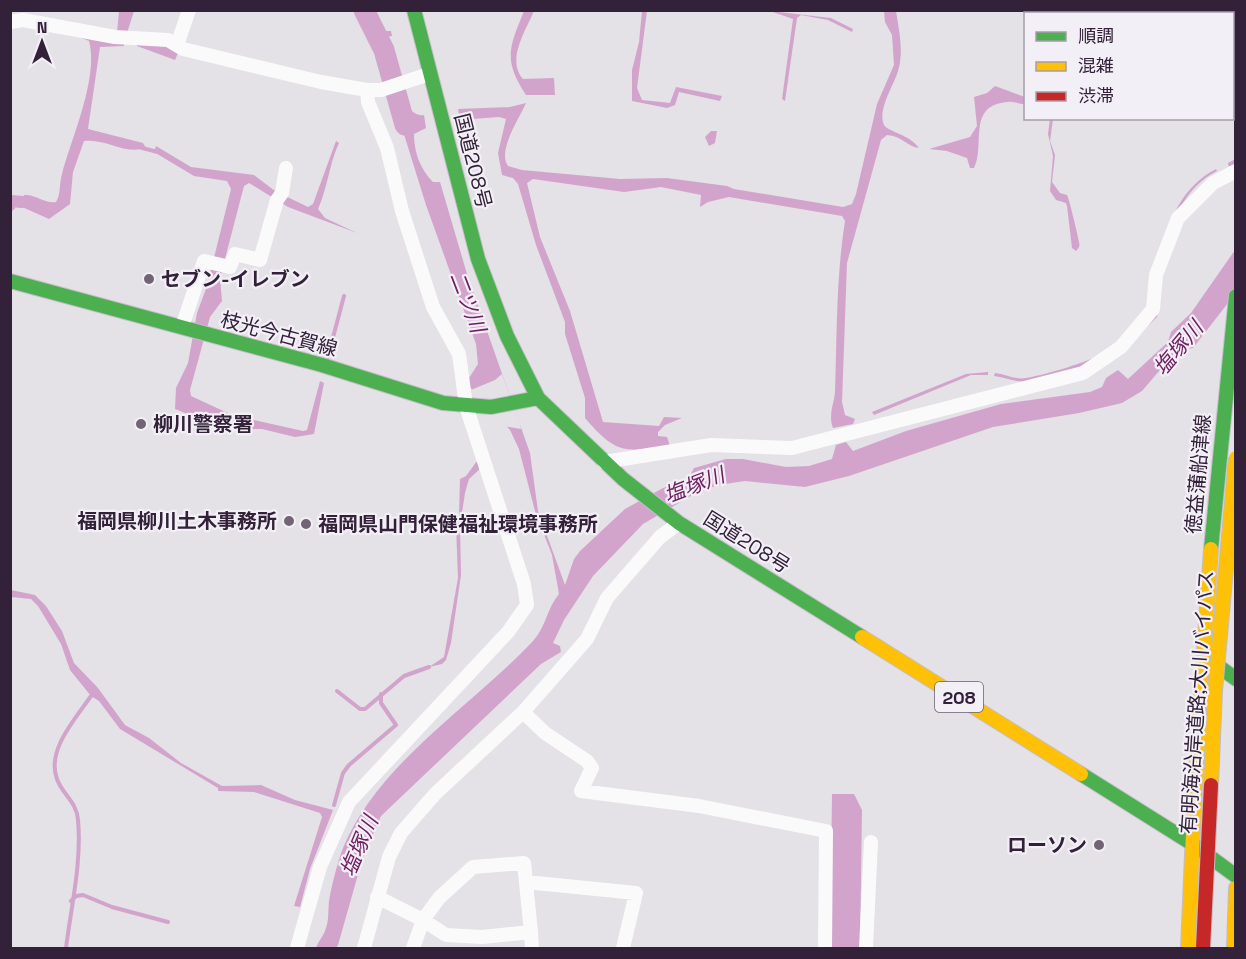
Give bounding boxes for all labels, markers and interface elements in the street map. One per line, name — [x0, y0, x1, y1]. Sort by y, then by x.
north arrow — [12, 12, 72, 72]
legend — [1024, 12, 1234, 120]
text: N — [37, 17, 47, 38]
text: 順調 — [1078, 24, 1114, 47]
text: 混雑 — [1078, 54, 1114, 77]
text: 渋滞 — [1078, 84, 1114, 107]
street label: 国道208号 — [449, 111, 497, 211]
place label: セブン-イレブン — [161, 266, 310, 292]
water label: 二ツ川 — [444, 268, 493, 338]
marker: セブン-イレブン — [142, 272, 156, 286]
street label: 枝光今古賀線 — [218, 306, 340, 362]
water label: 塩塚川 — [1147, 314, 1210, 381]
place label: 柳川警察署 — [153, 411, 253, 437]
street label: 徳益蒲船津線 — [1180, 413, 1216, 535]
marker: 柳川警察署 — [134, 417, 148, 431]
water label: 塩塚川 — [660, 460, 730, 509]
street label: 国道208号 — [699, 505, 795, 579]
place label: 福岡県柳川土木事務所 — [77, 508, 277, 534]
place label: 福岡県山門保健福祉環境事務所 — [318, 511, 598, 537]
marker: 福岡県柳川土木事務所 — [282, 514, 296, 528]
marker: 福岡県山門保健福祉環境事務所 — [299, 517, 313, 531]
street label: 有明海沿岸道路;大川バイパス — [1175, 569, 1219, 835]
road number: 208 — [935, 682, 983, 712]
water label: 塩塚川 — [334, 810, 385, 880]
place label: ローソン — [1007, 832, 1087, 858]
marker: ローソン — [1092, 838, 1106, 852]

